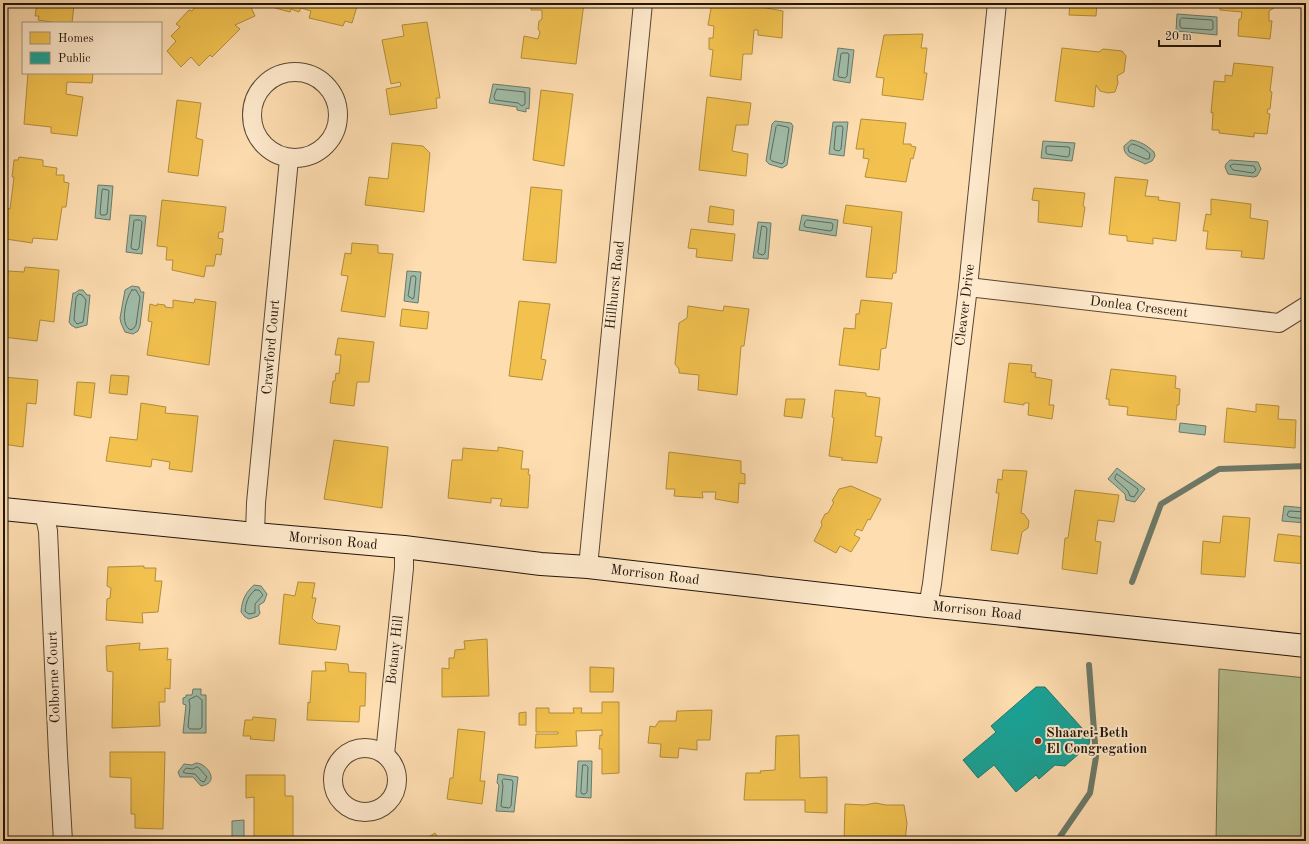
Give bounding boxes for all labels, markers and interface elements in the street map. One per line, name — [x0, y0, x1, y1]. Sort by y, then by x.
legend — [22, 22, 162, 74]
scale bar — [1159, 22, 1220, 48]
text: 20 m — [1165, 31, 1192, 43]
text: Homes — [58, 33, 94, 45]
text: Public — [58, 53, 90, 65]
street label: Hillhurst Road — [603, 240, 627, 330]
street label: Cleaver Drive — [953, 263, 977, 347]
street label: Donlea Crescent — [1089, 294, 1189, 320]
street label: Crawford Court — [260, 299, 282, 395]
street label: Morrison Road — [288, 530, 378, 552]
street label: Morrison Road — [610, 563, 700, 587]
street label: Morrison Road — [932, 599, 1022, 623]
street label: Botany Hill — [384, 614, 406, 685]
street label: Colborne Court — [45, 631, 63, 723]
place label: Shaarei-Beth El Congregation — [1046, 726, 1148, 756]
marker: Shaarei-Beth El Congregation — [1033, 736, 1043, 746]

